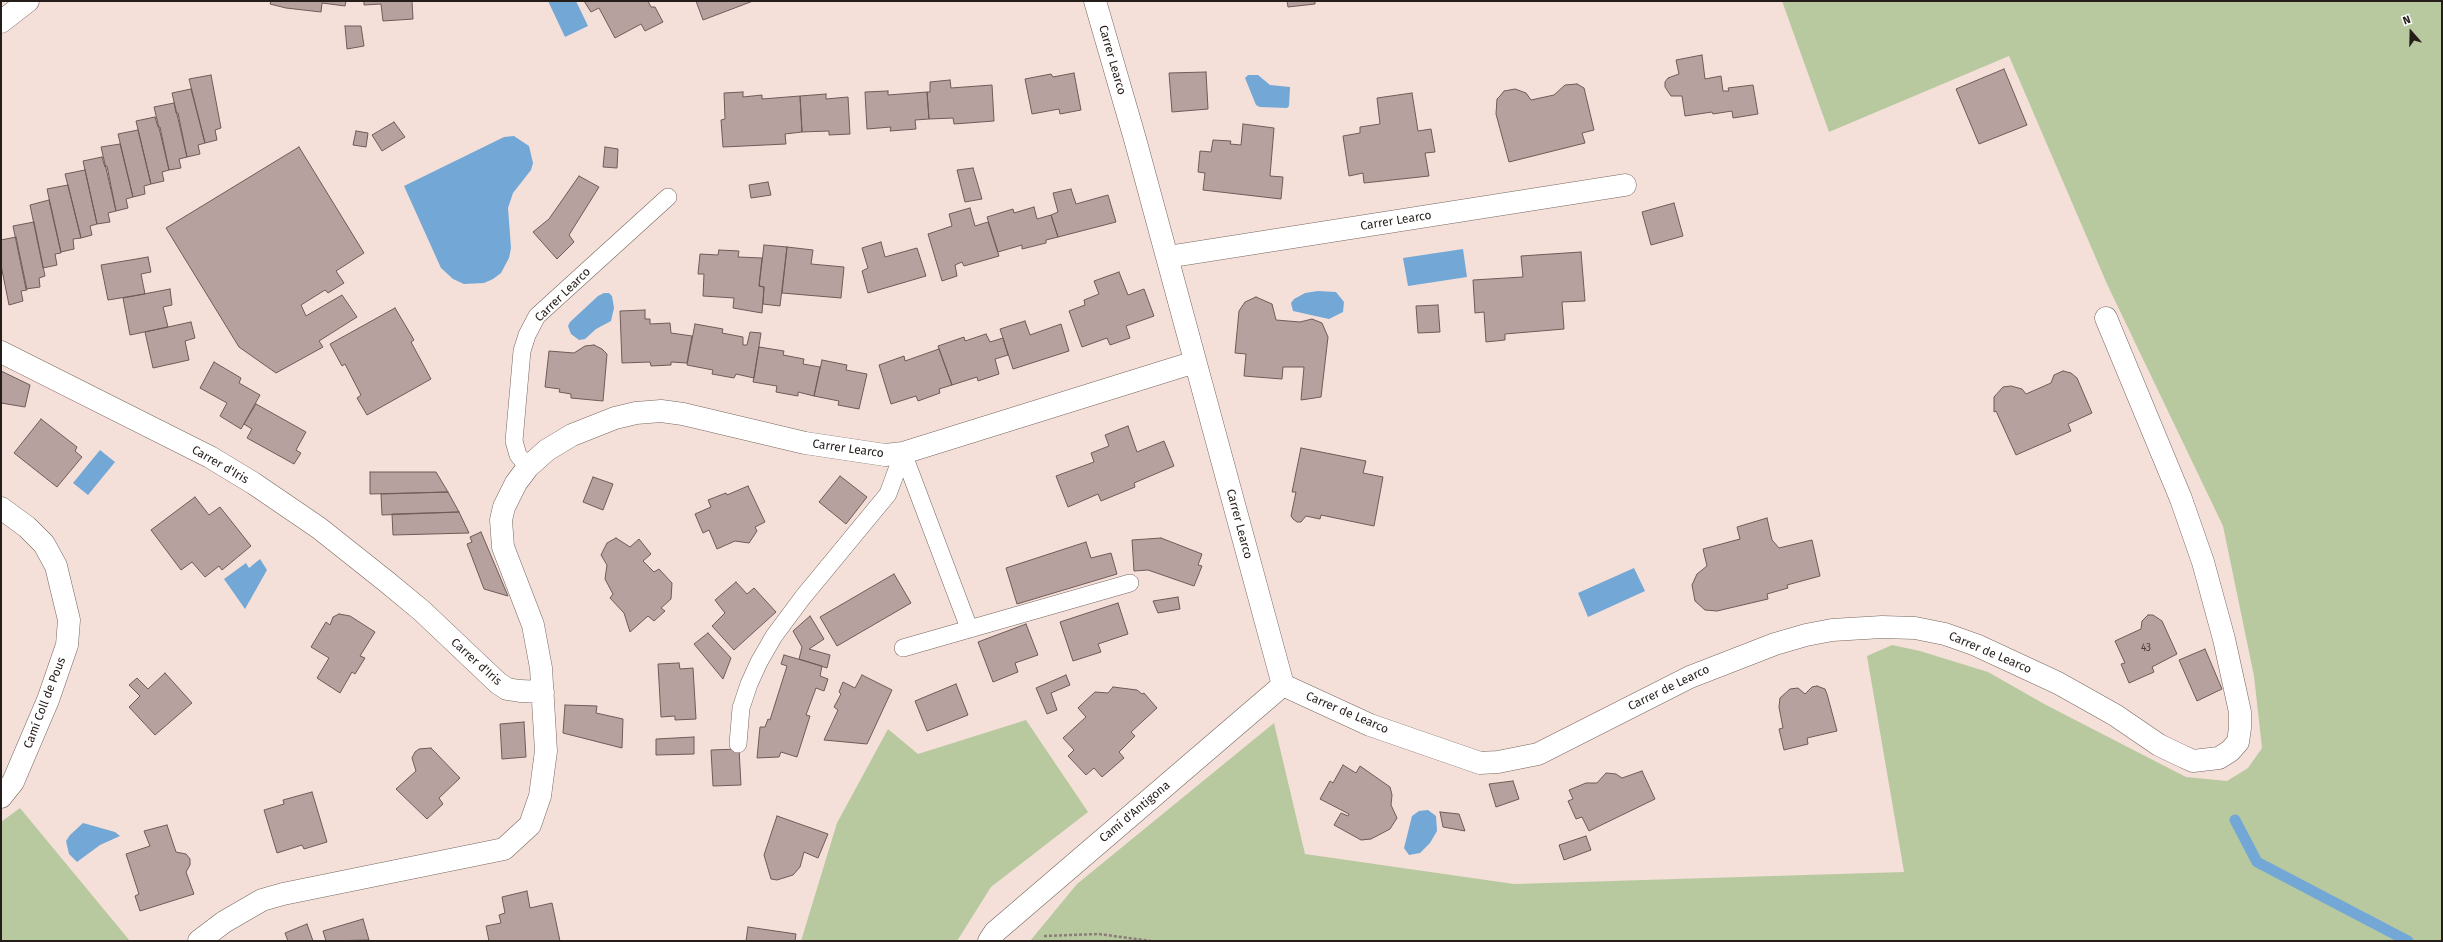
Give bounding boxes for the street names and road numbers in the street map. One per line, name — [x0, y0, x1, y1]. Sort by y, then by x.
street label: Carrer Learco — [1095, 24, 1129, 96]
street label: Carrer Learco — [1359, 208, 1433, 234]
street label: Carrer Learco — [532, 265, 594, 325]
street label: Carrer Learco — [811, 437, 885, 461]
street label: Carrer d'Iris — [189, 443, 251, 487]
street label: Carrer Learco — [1223, 487, 1255, 561]
street label: Carrer de Learco — [1946, 629, 2034, 677]
street label: Carrer d'Iris — [448, 635, 504, 689]
street label: Camí Coll de Pous — [21, 655, 69, 751]
street label: Carrer de Learco — [1626, 662, 1712, 714]
street label: Carrer de Learco — [1303, 689, 1391, 737]
street label: Camí d'Antigona — [1097, 778, 1173, 846]

